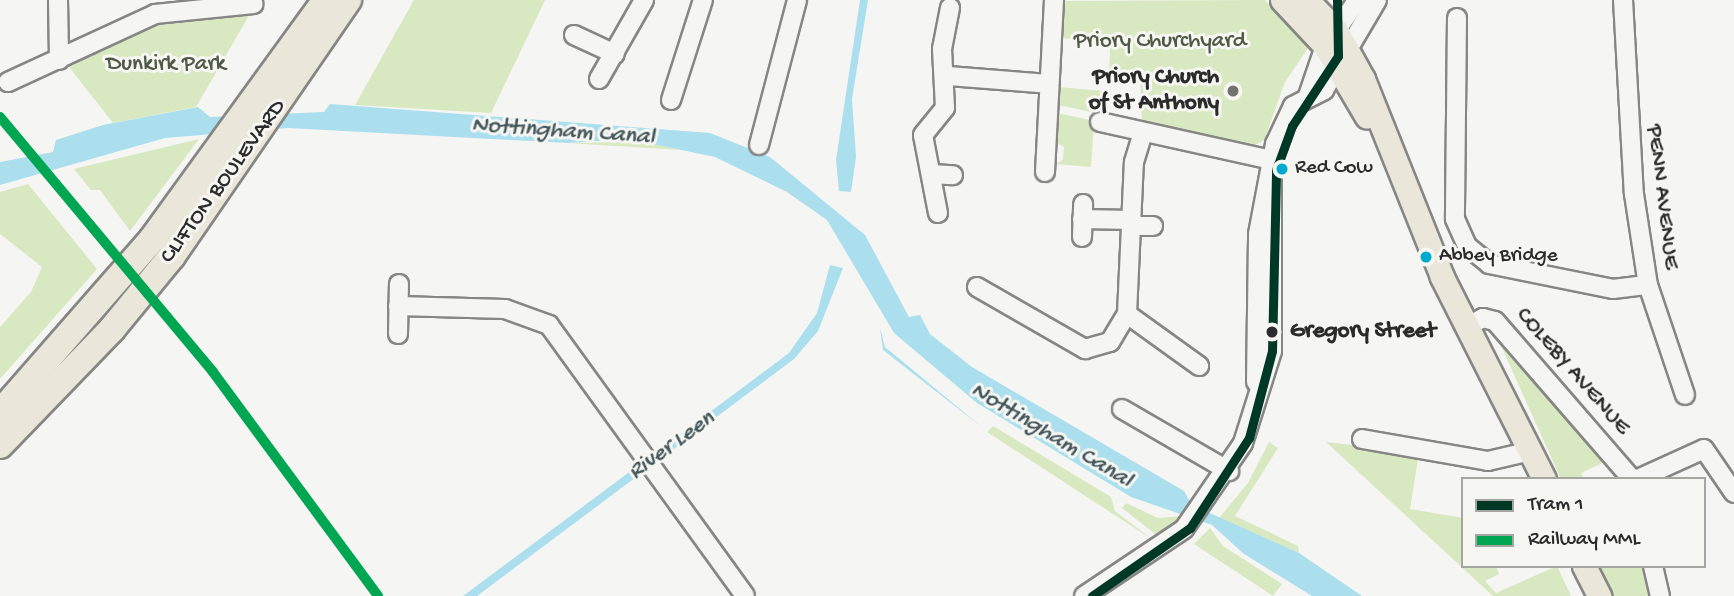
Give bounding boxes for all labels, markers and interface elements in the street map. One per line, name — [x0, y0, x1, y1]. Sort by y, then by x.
park label: Priory Churchyard — [1074, 28, 1246, 56]
park label: Dunkirk Park — [106, 51, 226, 79]
place label: Priory Church of St Anthony — [1089, 64, 1219, 118]
marker: Priory Church of St Anthony — [1225, 83, 1241, 99]
street label: CLIFTON BOULEVARD — [155, 94, 293, 270]
water label: Nottingham Canal — [471, 111, 655, 153]
street label: PENN AVENUE — [1638, 123, 1684, 271]
place label: Red Cow — [1295, 156, 1373, 182]
marker: Red Cow — [1275, 162, 1289, 176]
place label: Abbey Bridge — [1439, 244, 1558, 270]
marker: Abbey Bridge — [1419, 250, 1433, 264]
street label: COLEBY AVENUE — [1509, 302, 1635, 442]
place label: Gregory Street — [1290, 318, 1436, 346]
marker: Gregory Street — [1261, 321, 1283, 343]
water label: Nottingham Canal — [965, 376, 1137, 496]
water label: River Leen — [623, 405, 721, 487]
legend — [1461, 477, 1706, 568]
text: Tram 1 — [1528, 493, 1584, 518]
text: Railway MML — [1528, 528, 1640, 553]

